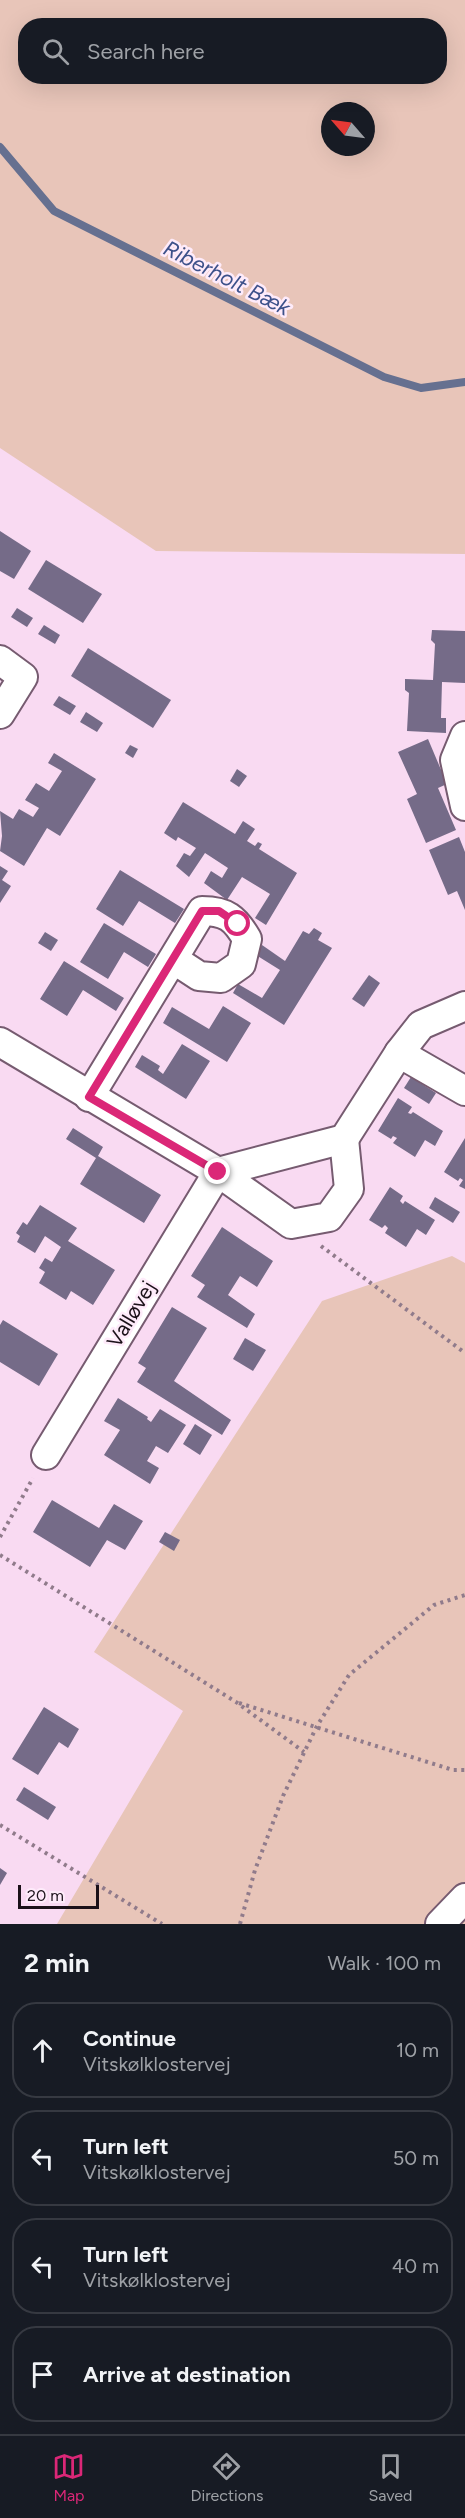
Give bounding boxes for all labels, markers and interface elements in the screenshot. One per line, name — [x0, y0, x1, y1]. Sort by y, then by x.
search box — [18, 18, 447, 84]
icon: search — [39, 35, 72, 68]
text: Search here — [87, 38, 205, 65]
north arrow — [321, 102, 375, 156]
water label: Riberholt Bæk — [159, 234, 296, 322]
route start — [224, 910, 250, 936]
route end — [204, 1158, 230, 1184]
street label: Valløvej — [101, 1276, 161, 1352]
scale bar — [18, 1882, 99, 1910]
text: 20 m — [27, 1886, 64, 1905]
text: 2 min — [24, 1947, 90, 1979]
text: Walk · 100 m — [327, 1951, 441, 1975]
text: Continue — [83, 2025, 176, 2052]
icon: ahead — [26, 2034, 59, 2067]
text: 10 m — [396, 2038, 439, 2062]
text: Vitskølklostervej — [83, 2052, 231, 2076]
text: Turn left — [83, 2133, 169, 2160]
icon: left — [26, 2142, 59, 2175]
text: 50 m — [393, 2146, 439, 2170]
text: Vitskølklostervej — [83, 2160, 231, 2184]
text: Turn left — [83, 2241, 169, 2268]
icon: left — [26, 2250, 59, 2283]
text: 40 m — [392, 2254, 439, 2278]
text: Vitskølklostervej — [83, 2268, 231, 2292]
icon: arrive — [26, 2358, 59, 2391]
text: Arrive at destination — [83, 2361, 291, 2388]
tab: Map — [52, 2450, 85, 2505]
tab: Directions — [190, 2450, 263, 2505]
tab: Saved — [368, 2450, 413, 2505]

